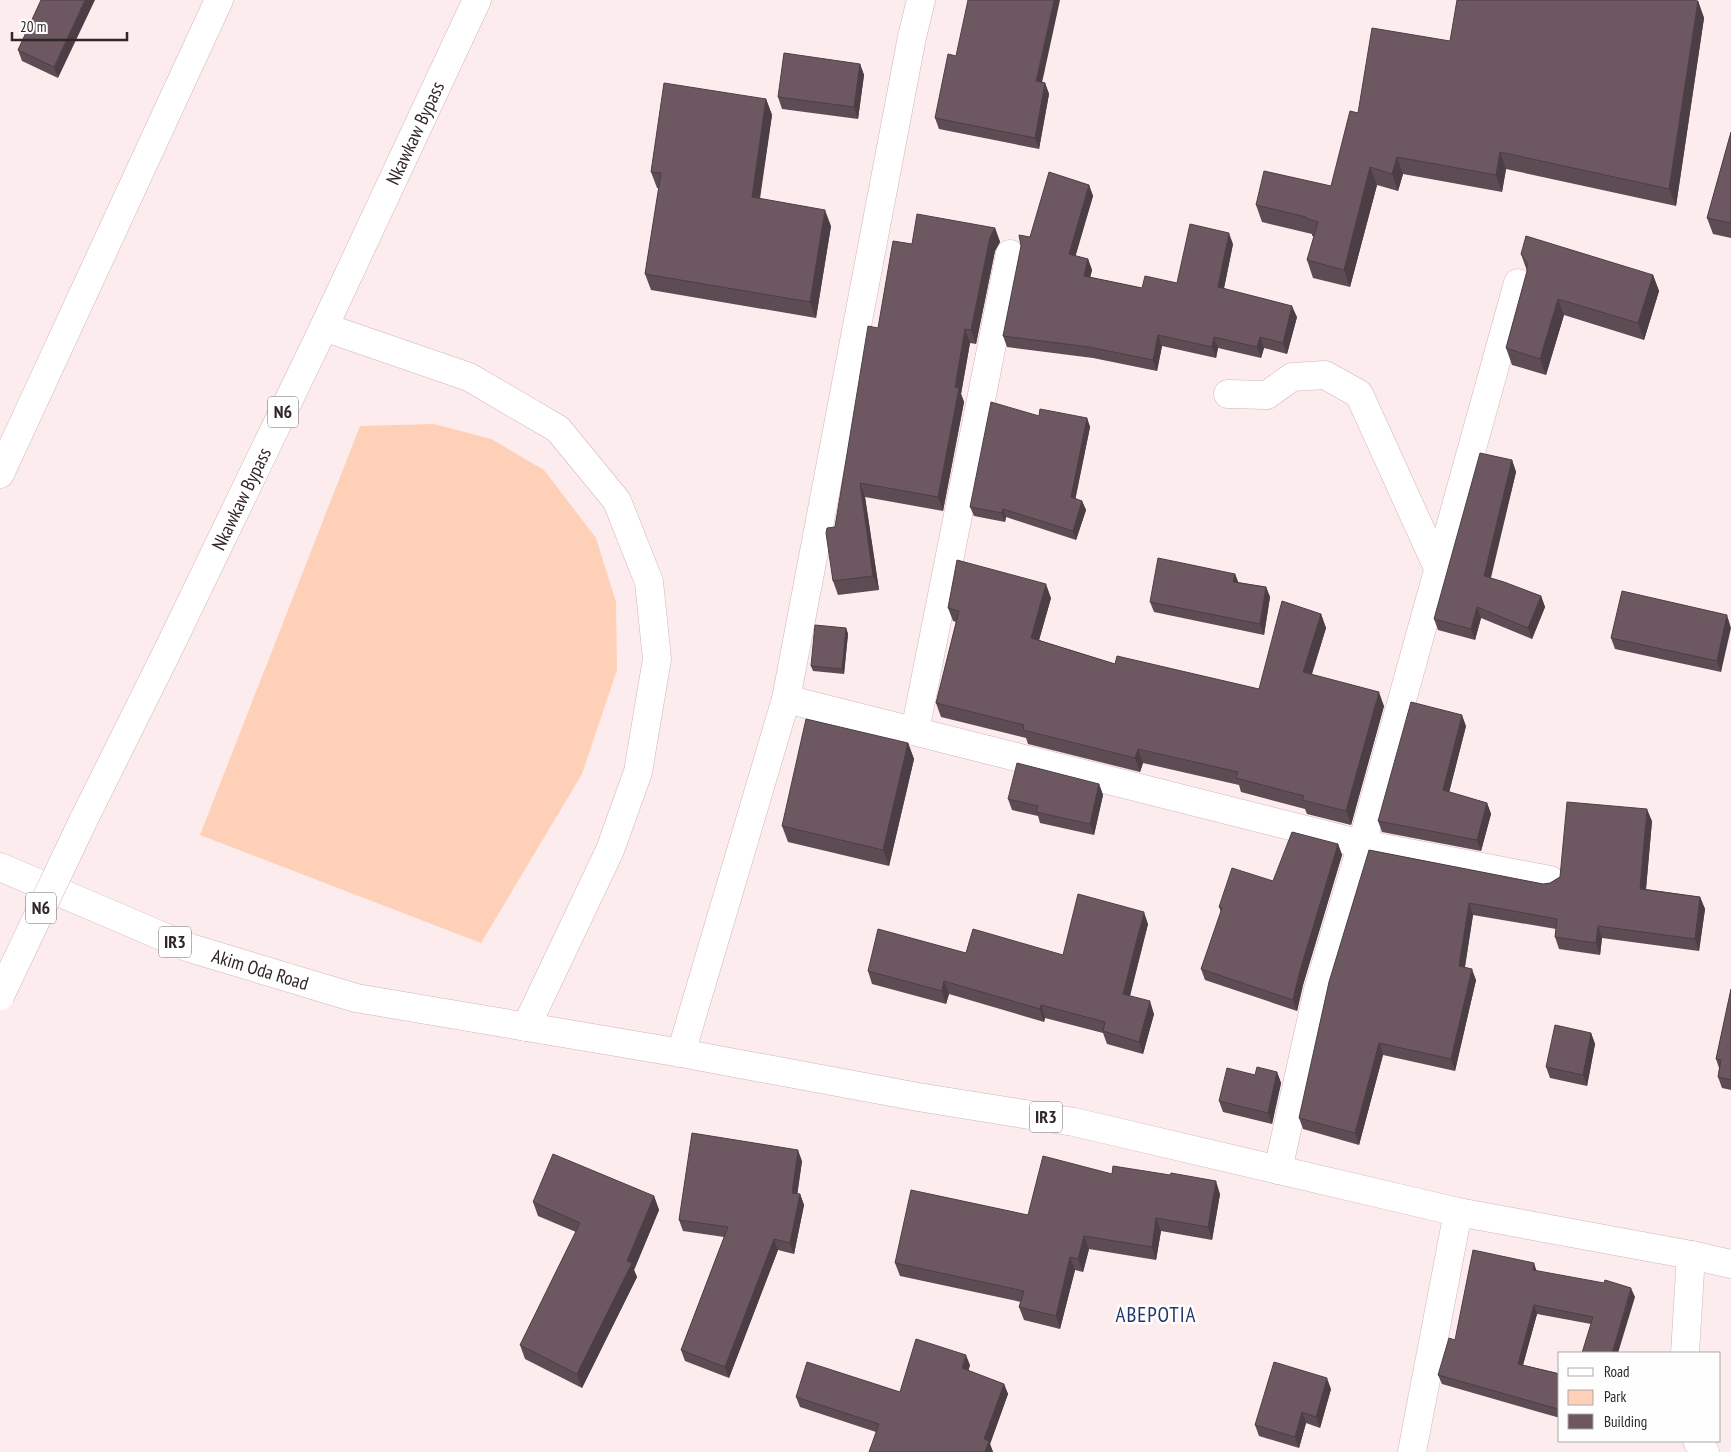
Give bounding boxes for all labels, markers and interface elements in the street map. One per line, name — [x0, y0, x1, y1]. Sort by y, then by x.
scale bar — [12, 10, 128, 42]
text: 20 m — [20, 17, 46, 36]
street label: Nkawkaw Bypass — [380, 77, 449, 188]
road number: N6 — [268, 397, 298, 428]
street label: Nkawkaw Bypass — [206, 443, 276, 554]
road number: N6 — [26, 892, 56, 924]
road number: IR3 — [159, 926, 191, 958]
street label: Akim Oda Road — [209, 943, 312, 995]
road number: IR3 — [1030, 1102, 1062, 1132]
district label: ABEPOTIA — [1116, 1301, 1197, 1328]
legend — [1558, 1352, 1721, 1442]
text: Road — [1604, 1362, 1630, 1381]
text: Park — [1604, 1387, 1626, 1406]
text: Building — [1604, 1412, 1647, 1431]

